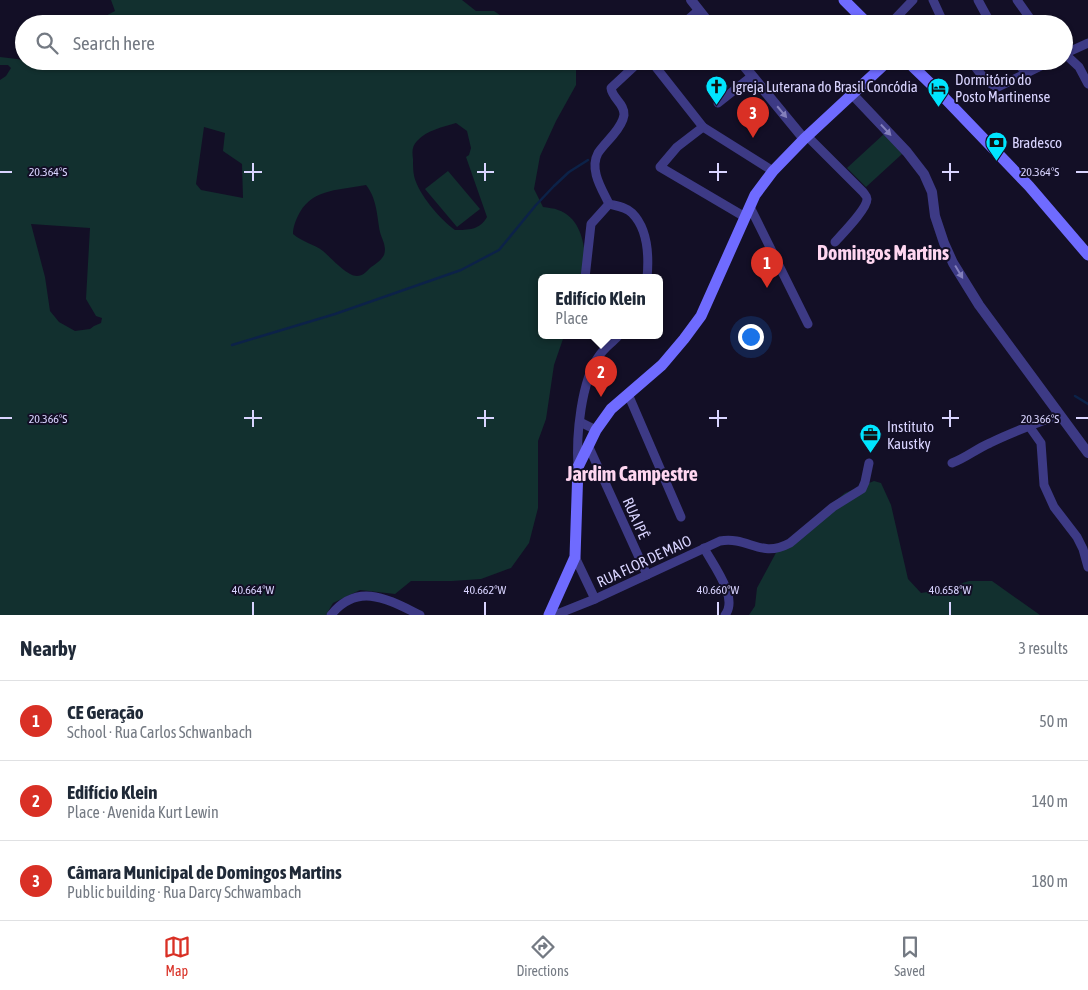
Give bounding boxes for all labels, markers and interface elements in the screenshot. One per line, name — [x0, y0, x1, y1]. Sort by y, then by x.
search box — [15, 15, 1073, 70]
icon: search — [33, 29, 61, 57]
text: Search here — [73, 32, 155, 54]
place label: Dormitório do Posto Martinense — [955, 71, 1051, 105]
church icon: Igreja Luterana do Brasil Concódia — [704, 74, 728, 105]
hotel icon: Dormitório do Posto Martinense — [927, 76, 951, 107]
place label: Igreja Luterana do Brasil Concódia — [732, 78, 918, 95]
pin: 3 — [737, 97, 769, 138]
one-way arrow — [776, 106, 787, 118]
one-way arrow — [880, 123, 892, 135]
bank icon: Bradesco — [984, 130, 1008, 161]
place label: Bradesco — [1012, 134, 1062, 151]
text: 20.364°S — [29, 165, 67, 179]
text: 20.364°S — [1021, 165, 1059, 179]
district label: Domingos Martins — [817, 241, 949, 264]
pin: 1 — [751, 247, 783, 288]
one-way arrow — [954, 265, 963, 278]
popup — [538, 274, 663, 339]
text: Edifício Klein — [555, 287, 646, 309]
text: Place — [555, 309, 588, 327]
your location — [738, 324, 764, 350]
pin: 2 — [585, 356, 617, 397]
text: 20.366°S — [29, 412, 67, 426]
text: 20.366°S — [1021, 412, 1059, 426]
place label: Instituto Kaustky — [887, 418, 934, 452]
office icon: Instituto Kaustky — [859, 423, 883, 454]
district label: Jardim Campestre — [565, 462, 698, 485]
street label: RUA IPÊ — [619, 495, 653, 542]
street label: RUA FLOR DE MAIO — [594, 532, 694, 590]
text: 40.664°W — [232, 583, 274, 597]
text: 40.662°W — [464, 583, 506, 597]
text: 40.660°W — [697, 583, 739, 597]
text: 40.658°W — [929, 583, 971, 597]
text: Nearby — [20, 636, 76, 660]
text: 3 results — [1018, 639, 1068, 657]
text: CE Geração — [67, 701, 144, 723]
text: 1 — [32, 712, 40, 730]
text: 50 m — [1039, 712, 1068, 730]
text: School · Rua Carlos Schwanbach — [67, 723, 252, 741]
text: Edifício Klein — [67, 781, 157, 803]
text: 2 — [32, 792, 40, 810]
text: 140 m — [1032, 792, 1068, 810]
text: Place · Avenida Kurt Lewin — [67, 803, 219, 821]
text: Câmara Municipal de Domingos Martins — [67, 861, 342, 883]
text: 3 — [32, 872, 40, 890]
text: 180 m — [1032, 872, 1068, 890]
text: Public building · Rua Darcy Schwambach — [67, 883, 302, 901]
tab: Map — [163, 933, 191, 979]
tab: Directions — [516, 933, 569, 979]
tab: Saved — [894, 933, 925, 979]

